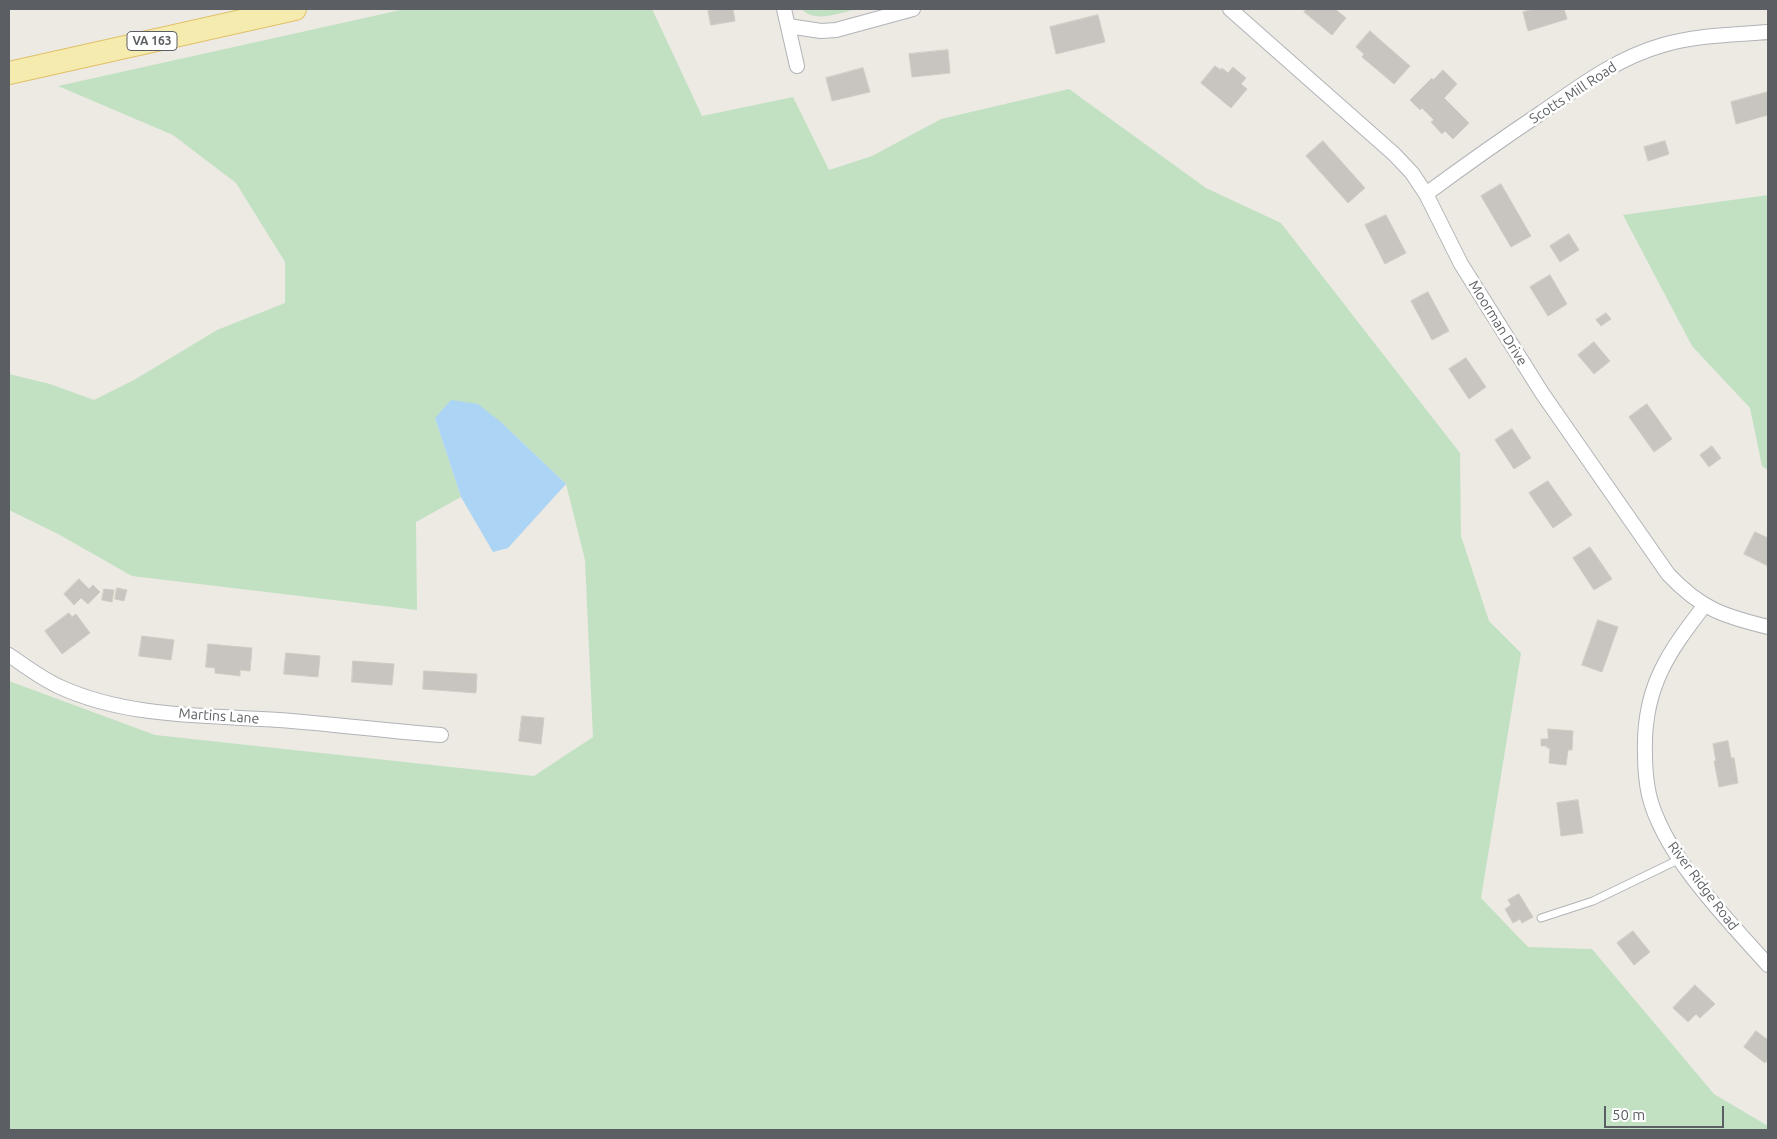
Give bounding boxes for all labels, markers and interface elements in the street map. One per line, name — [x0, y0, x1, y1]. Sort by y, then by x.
road number: VA 163 — [127, 31, 177, 50]
street label: Scotts Mill Road — [1526, 59, 1620, 127]
street label: Moorman Drive — [1465, 277, 1531, 369]
street label: Martins Lane — [178, 705, 260, 727]
street label: River Ridge Road — [1664, 838, 1742, 934]
scale bar — [1607, 1096, 1727, 1128]
text: 50 m — [1612, 1106, 1645, 1123]

